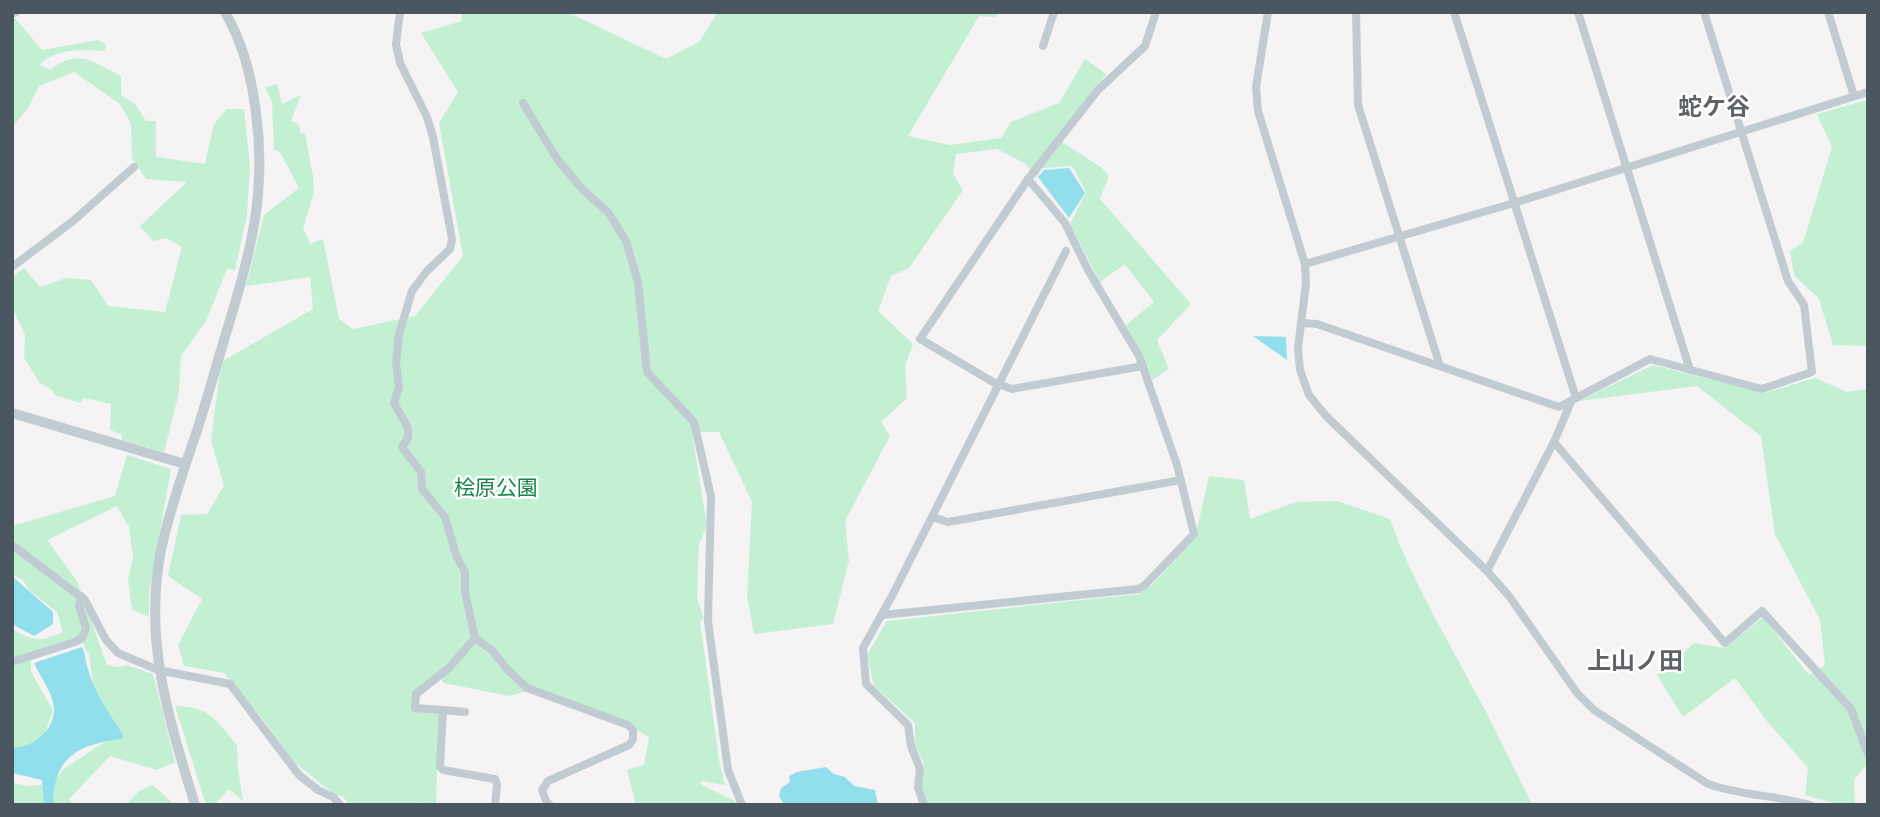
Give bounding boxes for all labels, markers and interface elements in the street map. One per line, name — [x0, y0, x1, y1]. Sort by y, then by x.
district label: 蛇ケ谷 — [1678, 90, 1750, 125]
park label: 桧原公園 — [454, 473, 538, 503]
district label: 上山ノ田 — [1587, 644, 1683, 679]

